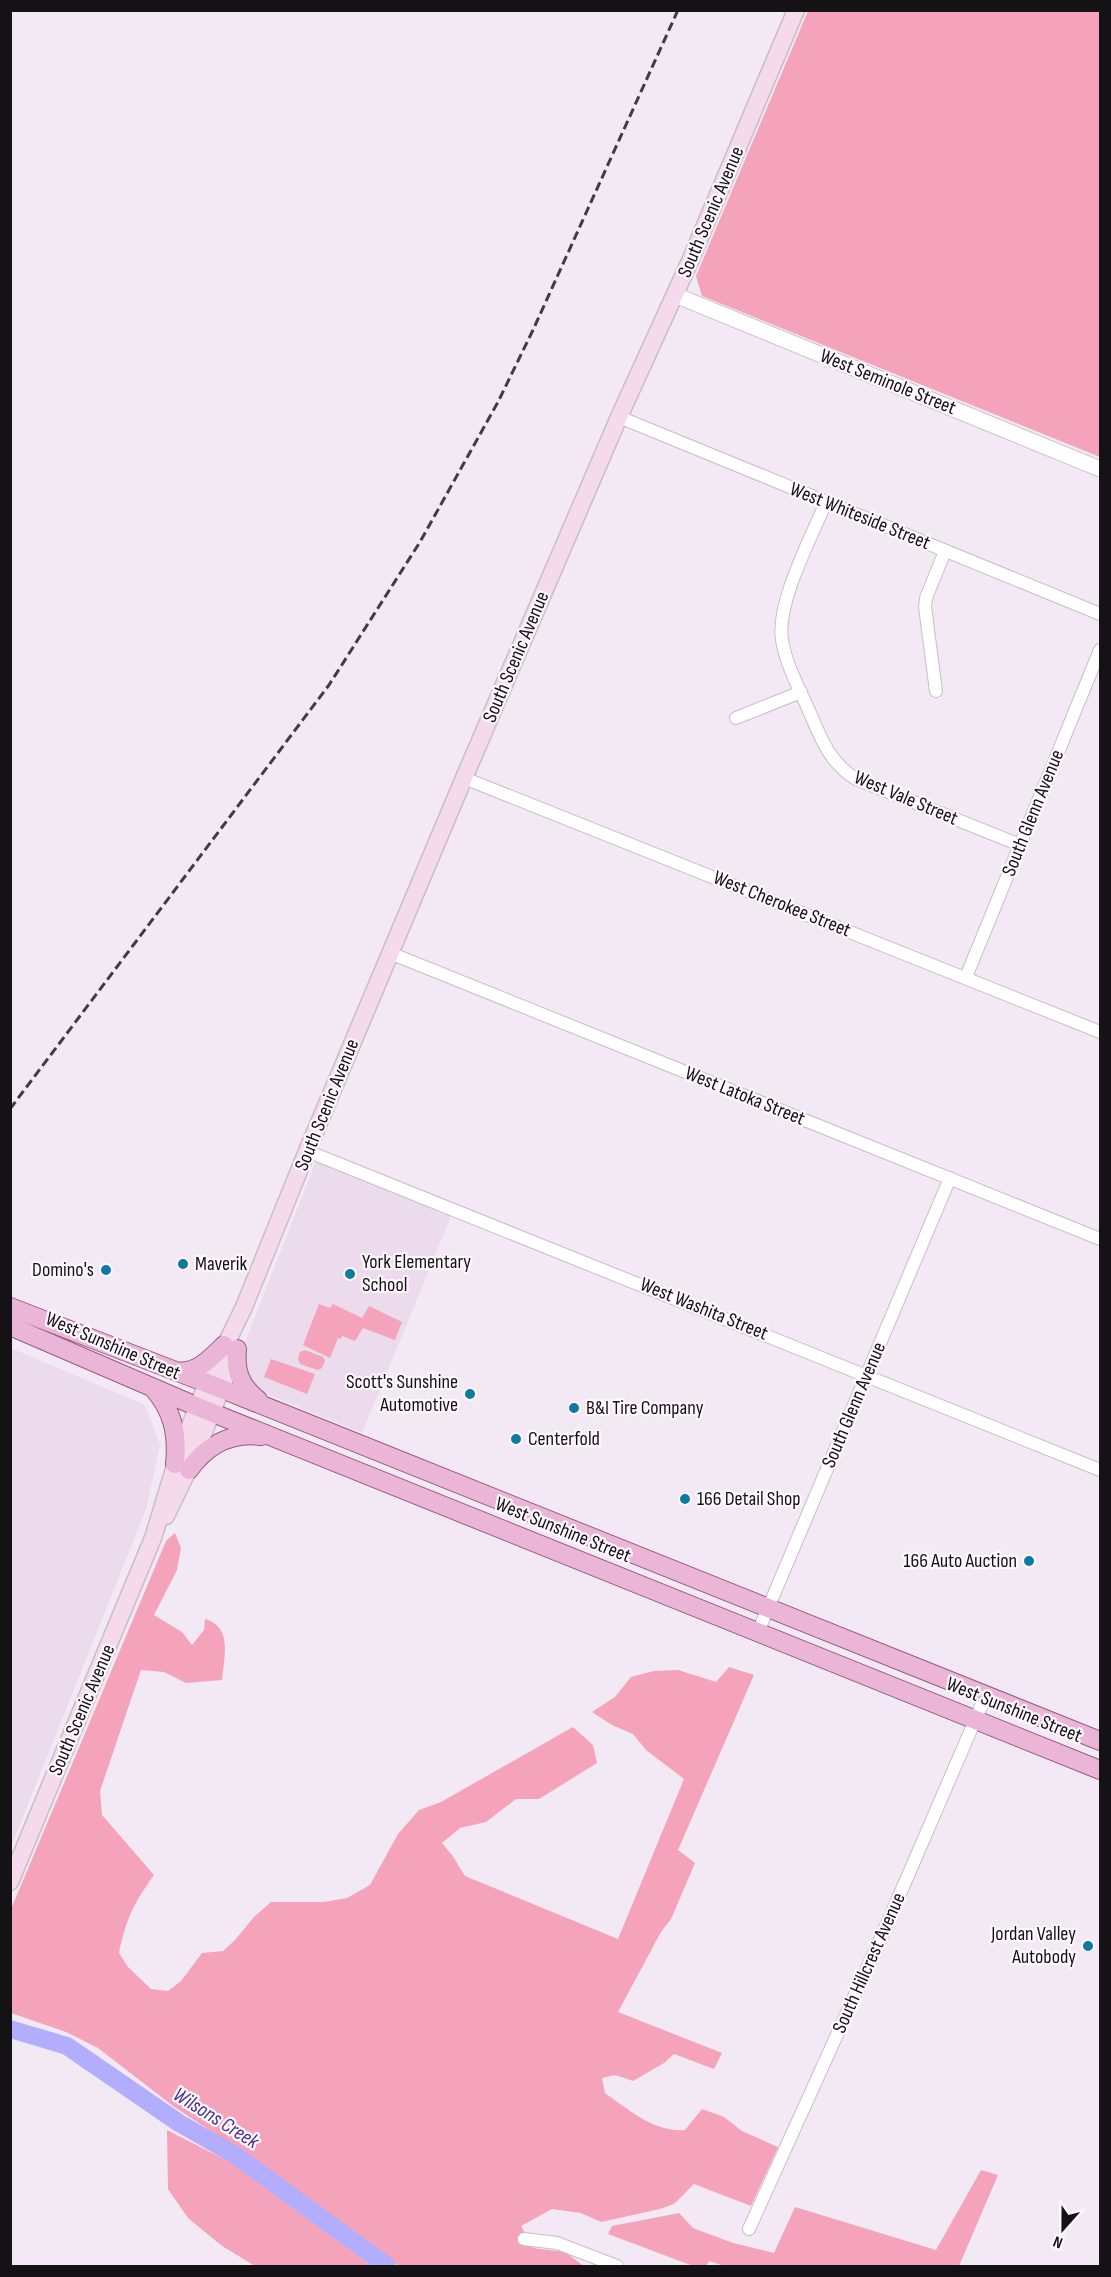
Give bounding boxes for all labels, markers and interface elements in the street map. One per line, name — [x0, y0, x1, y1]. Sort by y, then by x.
street label: South Scenic Avenue — [673, 143, 749, 281]
street label: West Seminole Street — [817, 344, 959, 420]
street label: West Whiteside Street — [786, 477, 934, 555]
street label: South Scenic Avenue — [478, 588, 554, 726]
street label: South Glenn Avenue — [997, 746, 1069, 880]
street label: West Vale Street — [850, 765, 962, 831]
street label: West Cherokee Street — [710, 866, 854, 942]
street label: South Scenic Avenue — [290, 1036, 364, 1174]
street label: West Latoka Street — [682, 1061, 808, 1131]
place label: York Elementary School — [362, 1250, 471, 1297]
place label: Maverik — [195, 1252, 248, 1276]
marker: Maverik — [176, 1257, 190, 1271]
place label: Domino's — [32, 1258, 94, 1282]
marker: Domino's — [99, 1263, 113, 1277]
marker: York Elementary School — [343, 1267, 357, 1281]
street label: West Washita Street — [636, 1272, 772, 1346]
street label: West Sunshine Street — [42, 1307, 184, 1385]
street label: South Glenn Avenue — [817, 1339, 891, 1471]
place label: Scott's Sunshine Automotive — [346, 1370, 458, 1417]
marker: Scott's Sunshine Automotive — [463, 1387, 477, 1401]
place label: B&I Tire Company — [586, 1396, 704, 1420]
marker: B&I Tire Company — [567, 1401, 581, 1415]
place label: Centerfold — [528, 1427, 600, 1451]
marker: Centerfold — [509, 1432, 523, 1446]
place label: 166 Detail Shop — [697, 1487, 801, 1511]
street label: West Sunshine Street — [492, 1492, 634, 1568]
marker: 166 Detail Shop — [678, 1492, 692, 1506]
place label: 166 Auto Auction — [903, 1549, 1017, 1573]
marker: 166 Auto Auction — [1022, 1554, 1036, 1568]
street label: South Scenic Avenue — [44, 1641, 120, 1779]
street label: West Sunshine Street — [943, 1672, 1085, 1748]
street label: South Hillcrest Avenue — [827, 1889, 911, 2037]
place label: Jordan Valley Autobody — [990, 1922, 1076, 1969]
marker: Jordan Valley Autobody — [1081, 1939, 1095, 1953]
water label: Wilsons Creek — [169, 2082, 264, 2155]
north arrow — [1033, 2199, 1093, 2259]
text: N — [1051, 2231, 1066, 2252]

